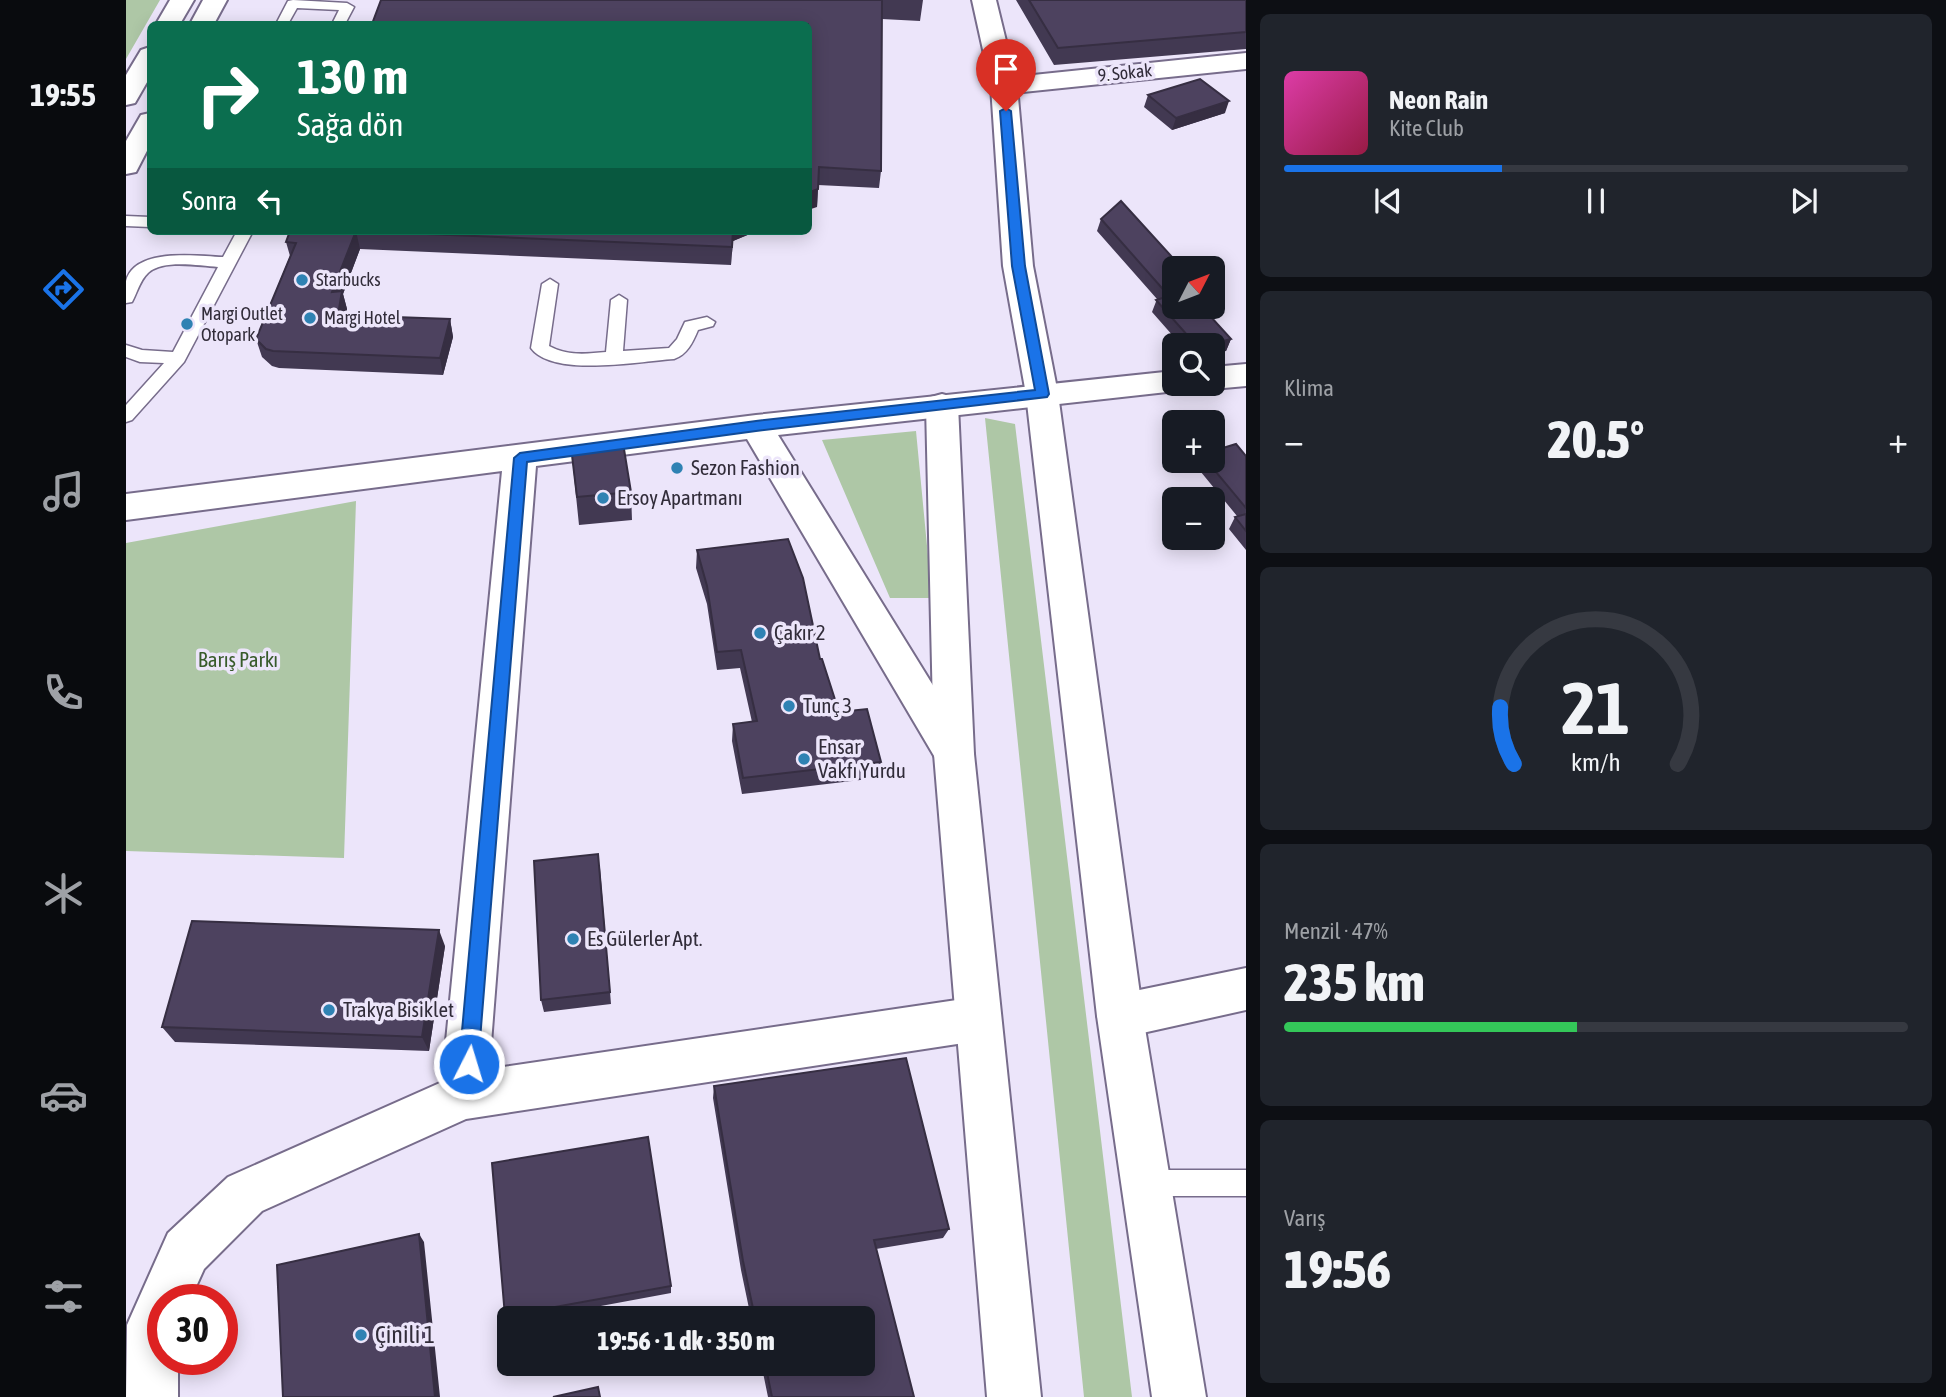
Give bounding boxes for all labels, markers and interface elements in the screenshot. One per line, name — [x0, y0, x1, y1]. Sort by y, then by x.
pin — [976, 39, 1036, 111]
text: 130 m — [297, 48, 408, 104]
icon: right — [182, 49, 273, 140]
icon: arrive — [987, 50, 1025, 88]
street label: 9. Sokak — [1097, 59, 1153, 86]
text: 19:55 — [30, 76, 96, 113]
text: Neon Rain — [1389, 85, 1488, 115]
text: Sağa dön — [297, 106, 403, 143]
text: Kite Club — [1389, 115, 1464, 141]
icon: left — [251, 182, 289, 220]
icon: previous — [1369, 182, 1407, 220]
icon: pause — [1577, 182, 1615, 220]
icon: next — [1785, 182, 1823, 220]
text: Sonra — [182, 186, 237, 216]
north arrow — [1162, 256, 1225, 318]
map controls — [1162, 256, 1225, 550]
icon: directions — [39, 265, 88, 314]
place label: Starbucks — [316, 269, 381, 290]
marker: Starbucks — [294, 272, 310, 288]
place label: Margi Outlet Otopark — [201, 303, 283, 345]
place label: Margi Hotel — [324, 307, 401, 328]
marker: Margi Hotel — [302, 310, 318, 326]
marker: Margi Outlet Otopark — [179, 316, 195, 332]
button: search — [1162, 333, 1225, 396]
text: Klima — [1284, 375, 1334, 401]
text: 20.5° — [1548, 409, 1644, 469]
button: + — [1162, 410, 1225, 473]
text: − — [1284, 418, 1304, 461]
text: + — [1888, 418, 1908, 461]
place label: Sezon Fashion — [691, 455, 800, 479]
marker: Sezon Fashion — [669, 460, 685, 476]
icon: music — [39, 467, 88, 516]
place label: Ersoy Apartmanı — [617, 485, 743, 509]
button: − — [1162, 487, 1225, 550]
marker: Ersoy Apartmanı — [595, 490, 611, 506]
place label: Çakır 2 — [774, 620, 826, 644]
marker: Çakır 2 — [752, 625, 768, 641]
park label: Barış Parkı — [198, 647, 278, 671]
text: 21 — [1562, 667, 1630, 750]
icon: phone — [39, 668, 88, 717]
place label: Tunç 3 — [803, 693, 852, 717]
marker: Tunç 3 — [781, 698, 797, 714]
place label: Ensar Vakfı Yurdu — [818, 734, 906, 782]
text: km/h — [1571, 748, 1621, 776]
marker: Ensar Vakfı Yurdu — [796, 751, 812, 767]
icon: climate — [39, 869, 88, 918]
text: Menzil · 47% — [1284, 918, 1388, 944]
place label: Es Gülerler Apt. — [587, 926, 703, 950]
marker: Es Gülerler Apt. — [565, 931, 581, 947]
text: 235 km — [1284, 952, 1425, 1012]
place label: Trakya Bisiklet — [343, 997, 454, 1021]
marker: Trakya Bisiklet — [321, 1002, 337, 1018]
position arrow — [432, 1027, 506, 1101]
icon: car — [39, 1071, 88, 1120]
text: Varış — [1284, 1205, 1325, 1231]
text: 19:56 — [1284, 1239, 1391, 1299]
icon: filters — [39, 1272, 88, 1321]
speed limit sign: 30 — [147, 1284, 238, 1375]
place label: Çinili 1 — [375, 1321, 435, 1348]
text: 19:56 · 1 dk · 350 m — [597, 1326, 775, 1356]
marker: Çinili 1 — [353, 1327, 369, 1343]

